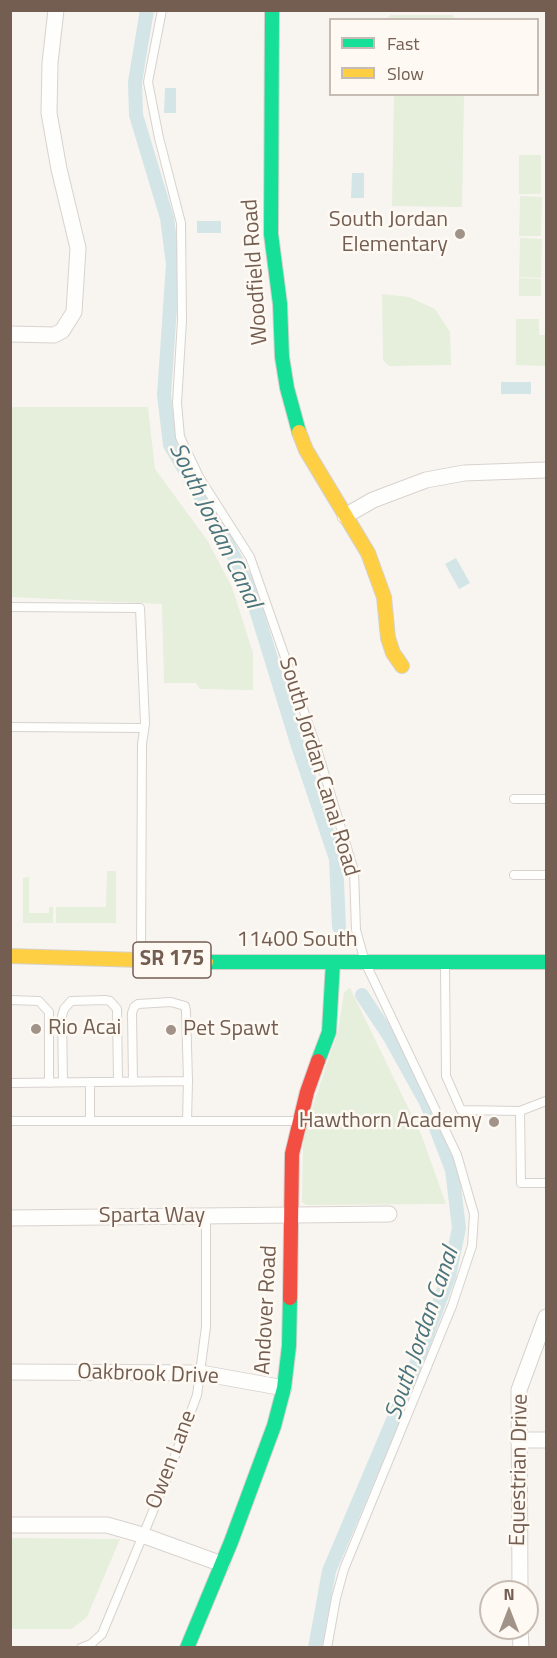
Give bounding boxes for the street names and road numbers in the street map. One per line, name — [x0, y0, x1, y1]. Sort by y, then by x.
street label: Woodfield Road — [238, 198, 274, 346]
street label: South Jordan Canal Road — [272, 654, 364, 880]
street label: 11400 South — [236, 928, 358, 954]
road number: SR 175 — [133, 942, 211, 978]
street label: Sparta Way — [99, 1204, 205, 1230]
street label: Andover Road — [250, 1245, 284, 1375]
street label: Oakbrook Drive — [77, 1359, 219, 1391]
street label: Equestrian Drive — [505, 1394, 535, 1546]
street label: Owen Lane — [141, 1407, 203, 1513]

